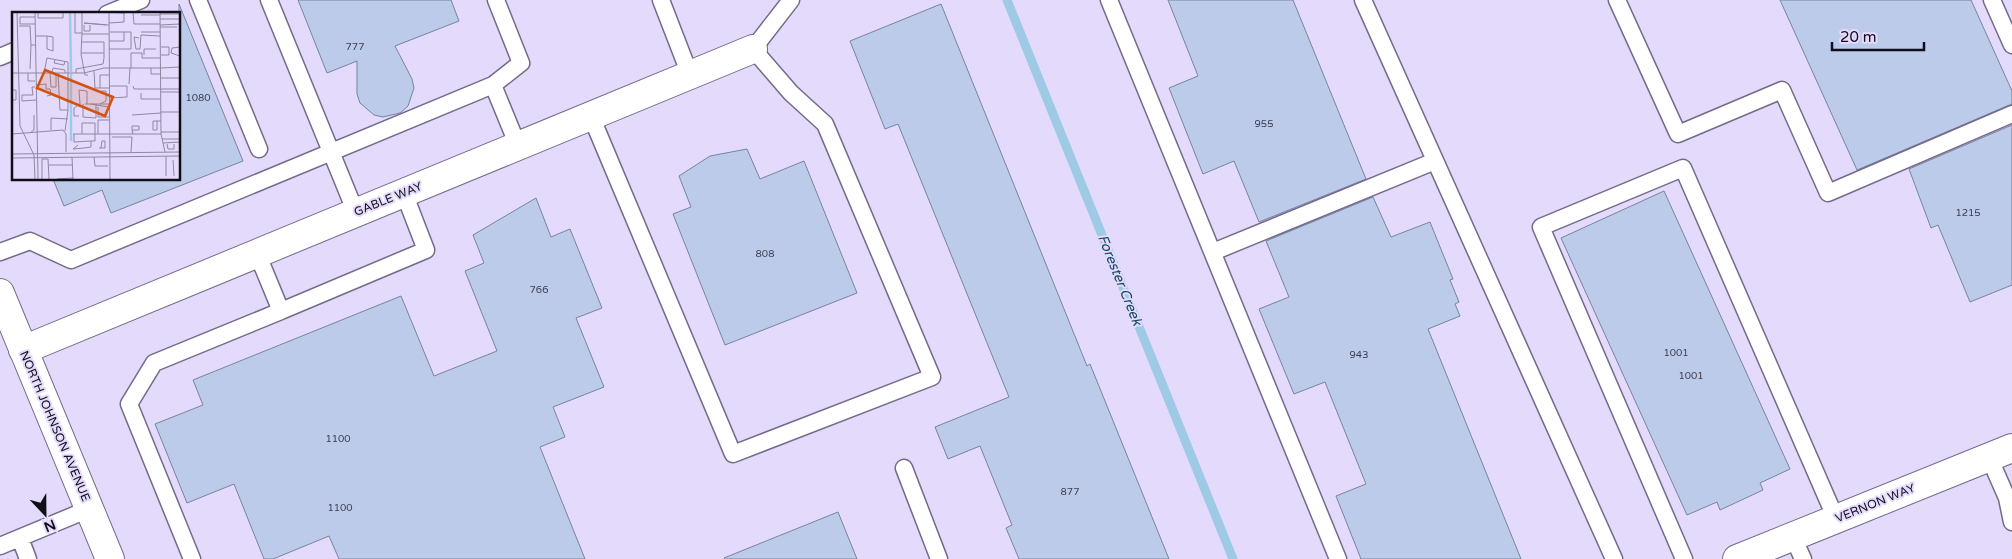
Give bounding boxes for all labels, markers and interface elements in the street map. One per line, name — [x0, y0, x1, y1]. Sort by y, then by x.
inset map — [12, 12, 180, 180]
scale bar — [1832, 20, 1924, 52]
text: 20 m — [1840, 28, 1877, 46]
house number: 777 — [346, 41, 364, 53]
house number: 1080 — [185, 92, 211, 104]
house number: 955 — [1255, 118, 1273, 130]
street label: GABLE WAY — [352, 179, 424, 219]
house number: 1215 — [1955, 207, 1981, 219]
water label: Forester Creek — [1094, 232, 1146, 329]
house number: 808 — [756, 248, 774, 260]
house number: 766 — [530, 284, 548, 296]
house number: 1001 — [1663, 347, 1689, 359]
street label: NORTH JOHNSON AVENUE — [17, 349, 93, 504]
house number: 943 — [1350, 349, 1368, 361]
house number: 1001 — [1678, 370, 1704, 382]
house number: 1100 — [325, 433, 351, 445]
street label: VERNON WAY — [1833, 481, 1917, 525]
house number: 877 — [1061, 486, 1079, 498]
north arrow — [20, 489, 70, 539]
house number: 1100 — [327, 502, 353, 514]
text: N — [41, 516, 58, 536]

